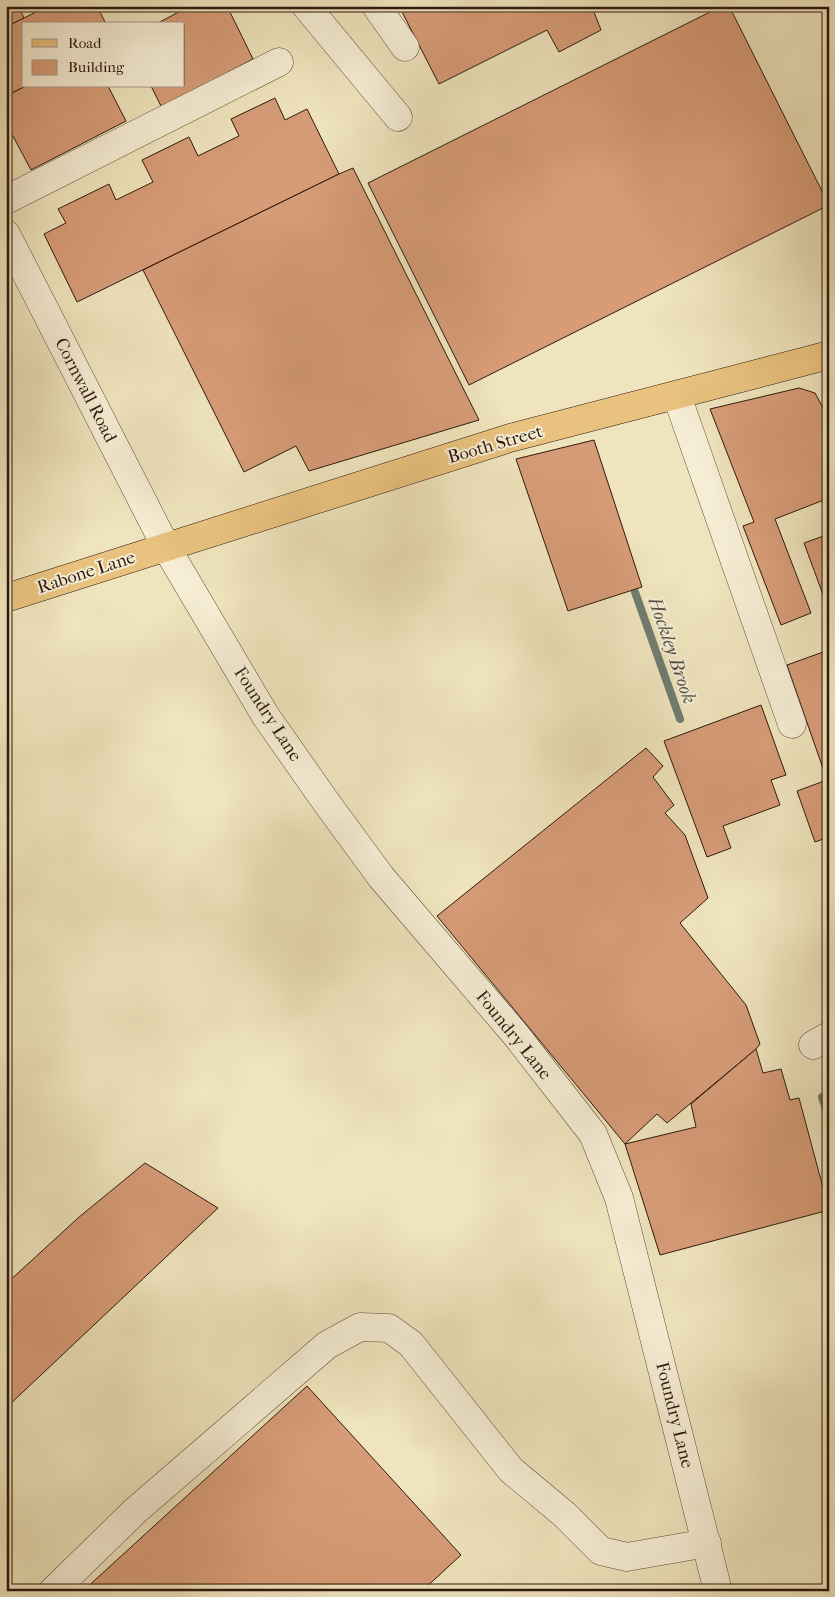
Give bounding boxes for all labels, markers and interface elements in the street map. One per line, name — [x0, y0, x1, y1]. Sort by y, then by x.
legend — [22, 22, 185, 88]
text: Road — [68, 34, 102, 52]
text: Building — [68, 58, 125, 76]
street label: Cornwall Road — [50, 335, 121, 446]
street label: Booth Street — [445, 421, 546, 468]
street label: Rabone Lane — [35, 547, 138, 598]
water label: Hockley Brook — [643, 593, 701, 707]
street label: Foundry Lane — [229, 663, 306, 766]
street label: Foundry Lane — [471, 987, 556, 1084]
street label: Foundry Lane — [651, 1360, 698, 1470]

